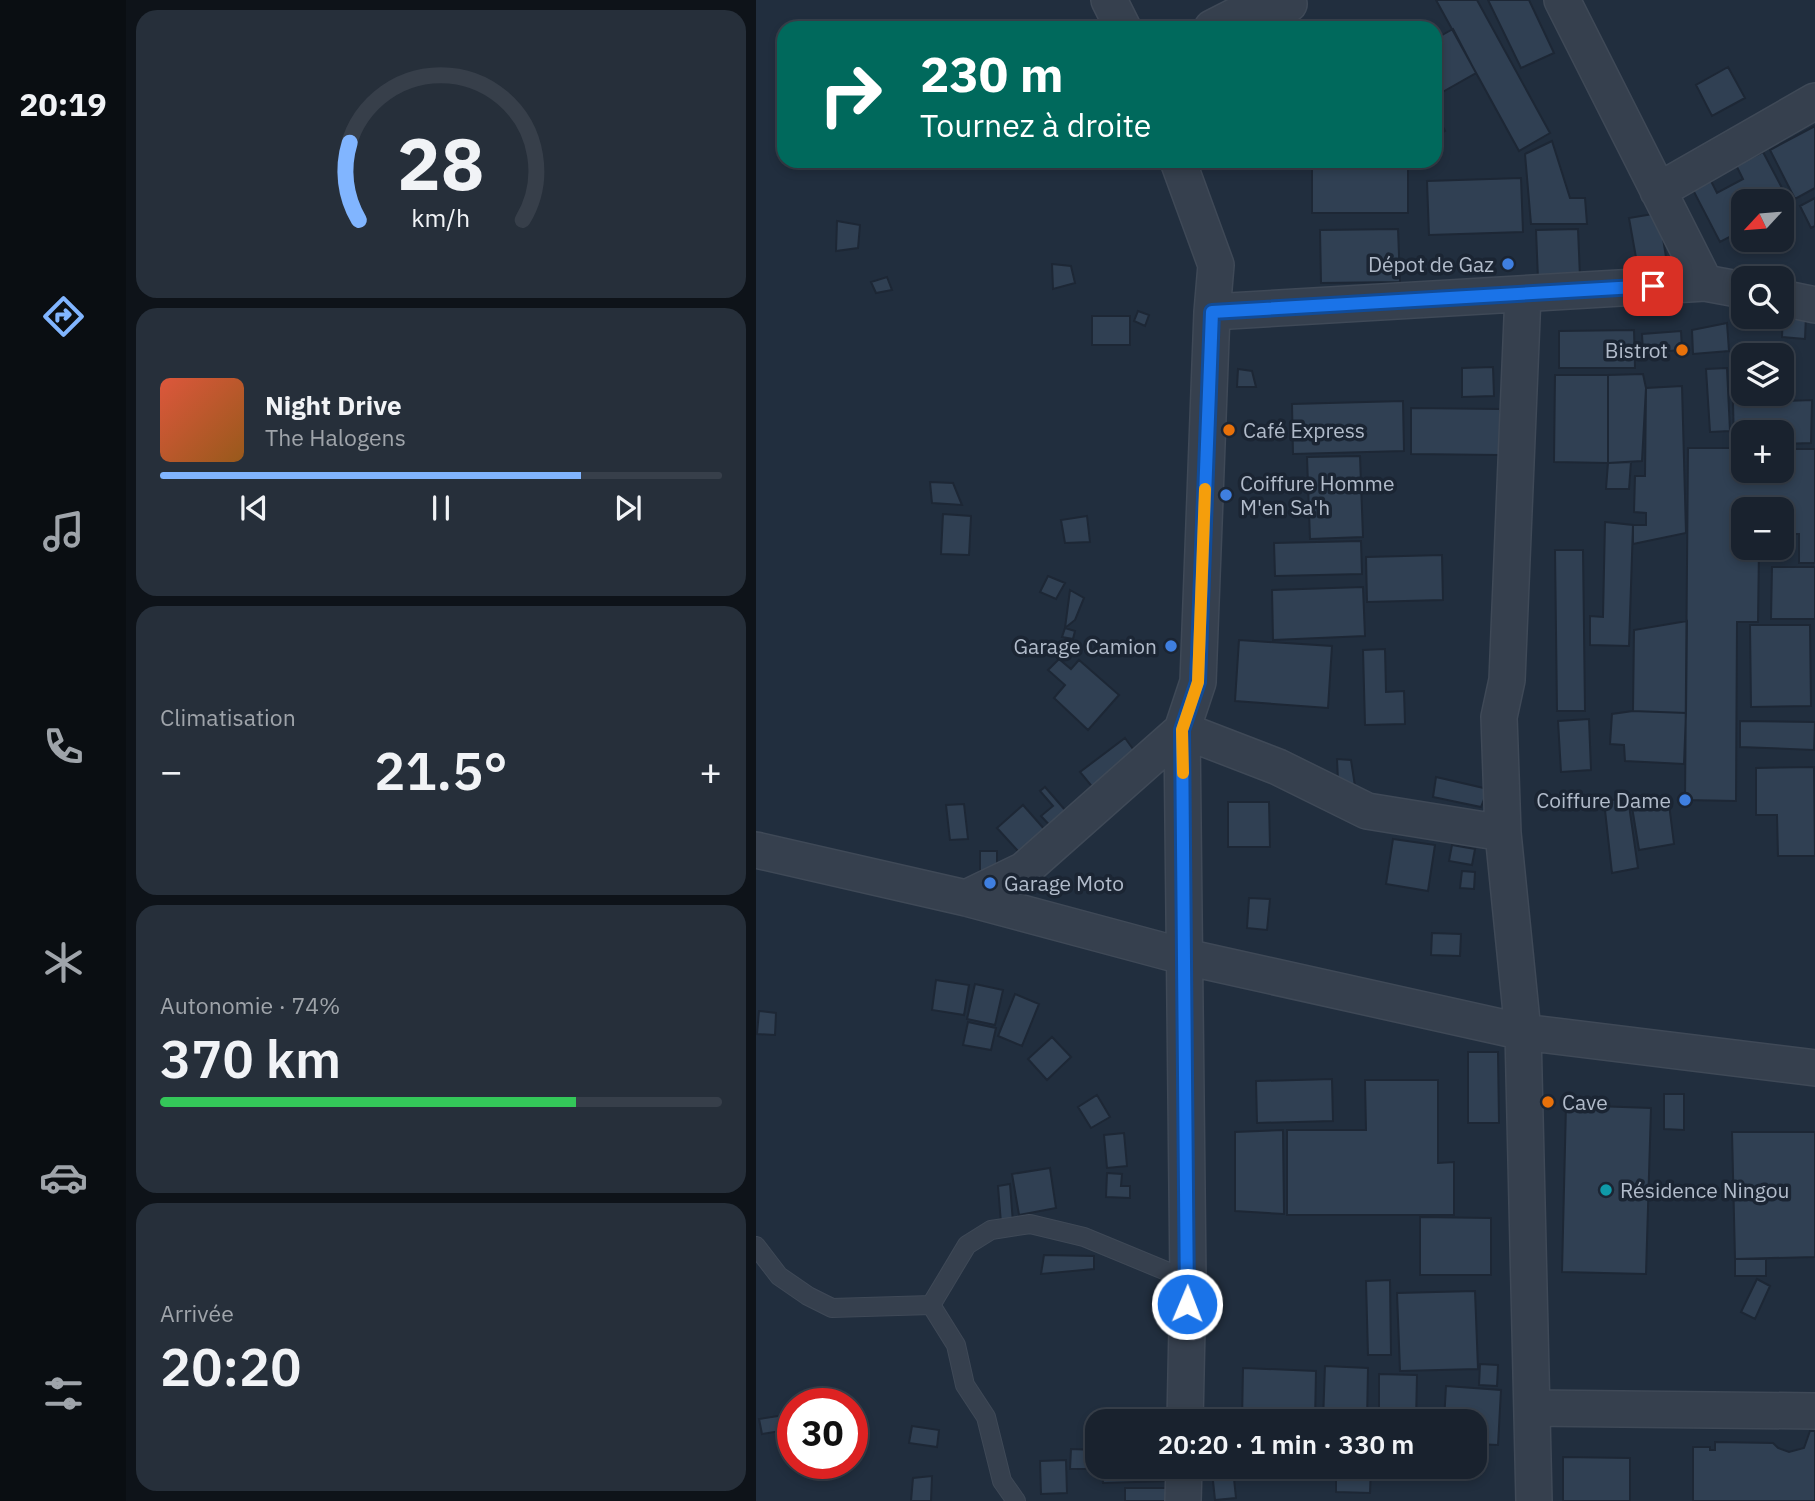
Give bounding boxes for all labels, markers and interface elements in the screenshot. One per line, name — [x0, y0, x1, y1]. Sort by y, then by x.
text: 230 m — [920, 42, 1064, 105]
icon: right — [805, 49, 896, 140]
text: 20:19 — [19, 83, 107, 125]
text: Tournez à droite — [920, 104, 1151, 146]
text: 28 — [397, 115, 485, 210]
north arrow — [1731, 189, 1794, 252]
map controls — [1731, 189, 1794, 560]
text: km/h — [412, 201, 470, 234]
place label: Dépot de Gaz — [1368, 250, 1494, 278]
marker: Dépot de Gaz — [1500, 256, 1516, 272]
pin — [1623, 256, 1683, 316]
button: search — [1731, 266, 1794, 329]
icon: arrive — [1634, 267, 1672, 305]
icon: directions — [39, 292, 88, 341]
place label: Bistrot — [1605, 336, 1668, 364]
marker: Bistrot — [1674, 342, 1690, 358]
button: layers — [1731, 343, 1794, 406]
text: Night Drive — [265, 388, 402, 422]
place label: Café Express — [1243, 416, 1365, 444]
button: + — [1731, 420, 1794, 483]
text: The Halogens — [265, 422, 406, 452]
marker: Café Express — [1221, 422, 1237, 438]
place label: Coiffure Homme M'en Sa'h — [1240, 469, 1394, 521]
marker: Coiffure Homme M'en Sa'h — [1218, 487, 1234, 503]
icon: previous — [235, 489, 273, 527]
icon: pause — [422, 489, 460, 527]
icon: next — [609, 489, 647, 527]
button: − — [1731, 497, 1794, 560]
icon: music — [39, 507, 88, 556]
place label: Garage Camion — [1013, 632, 1157, 660]
marker: Garage Camion — [1163, 638, 1179, 654]
text: Climatisation — [160, 702, 296, 732]
icon: phone — [39, 722, 88, 771]
text: 21.5° — [374, 737, 508, 804]
text: − — [160, 746, 183, 795]
text: + — [699, 746, 722, 795]
place label: Coiffure Dame — [1536, 786, 1671, 814]
marker: Coiffure Dame — [1677, 792, 1693, 808]
place label: Garage Moto — [1004, 869, 1124, 897]
marker: Garage Moto — [982, 875, 998, 891]
icon: climate — [39, 938, 88, 987]
text: Autonomie · 74% — [160, 990, 340, 1020]
text: 370 km — [160, 1025, 341, 1092]
place label: Cave — [1562, 1088, 1608, 1116]
marker: Cave — [1540, 1094, 1556, 1110]
icon: car — [39, 1153, 88, 1202]
place label: Résidence Ningou — [1620, 1176, 1789, 1204]
marker: Résidence Ningou — [1598, 1182, 1614, 1198]
position arrow — [1150, 1267, 1224, 1341]
text: Arrivée — [160, 1298, 234, 1328]
text: 20:20 — [160, 1333, 301, 1400]
icon: filters — [39, 1369, 88, 1418]
speed limit sign: 30 — [777, 1388, 868, 1479]
text: 20:20 · 1 min · 330 m — [1158, 1427, 1414, 1461]

